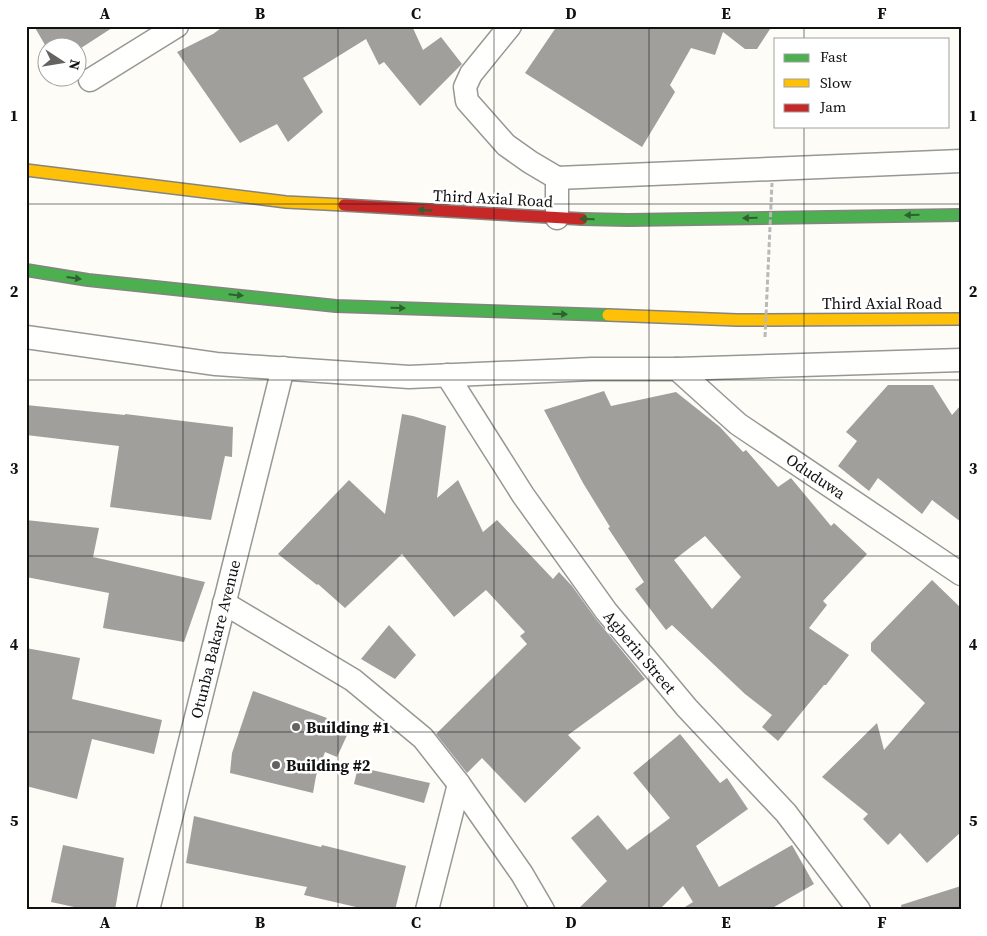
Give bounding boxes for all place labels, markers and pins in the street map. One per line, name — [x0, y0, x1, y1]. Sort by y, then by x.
place label: Building #1 — [306, 716, 390, 738]
marker: Building #1 — [290, 721, 302, 733]
place label: Building #2 — [286, 754, 371, 776]
marker: Building #2 — [270, 759, 282, 771]

